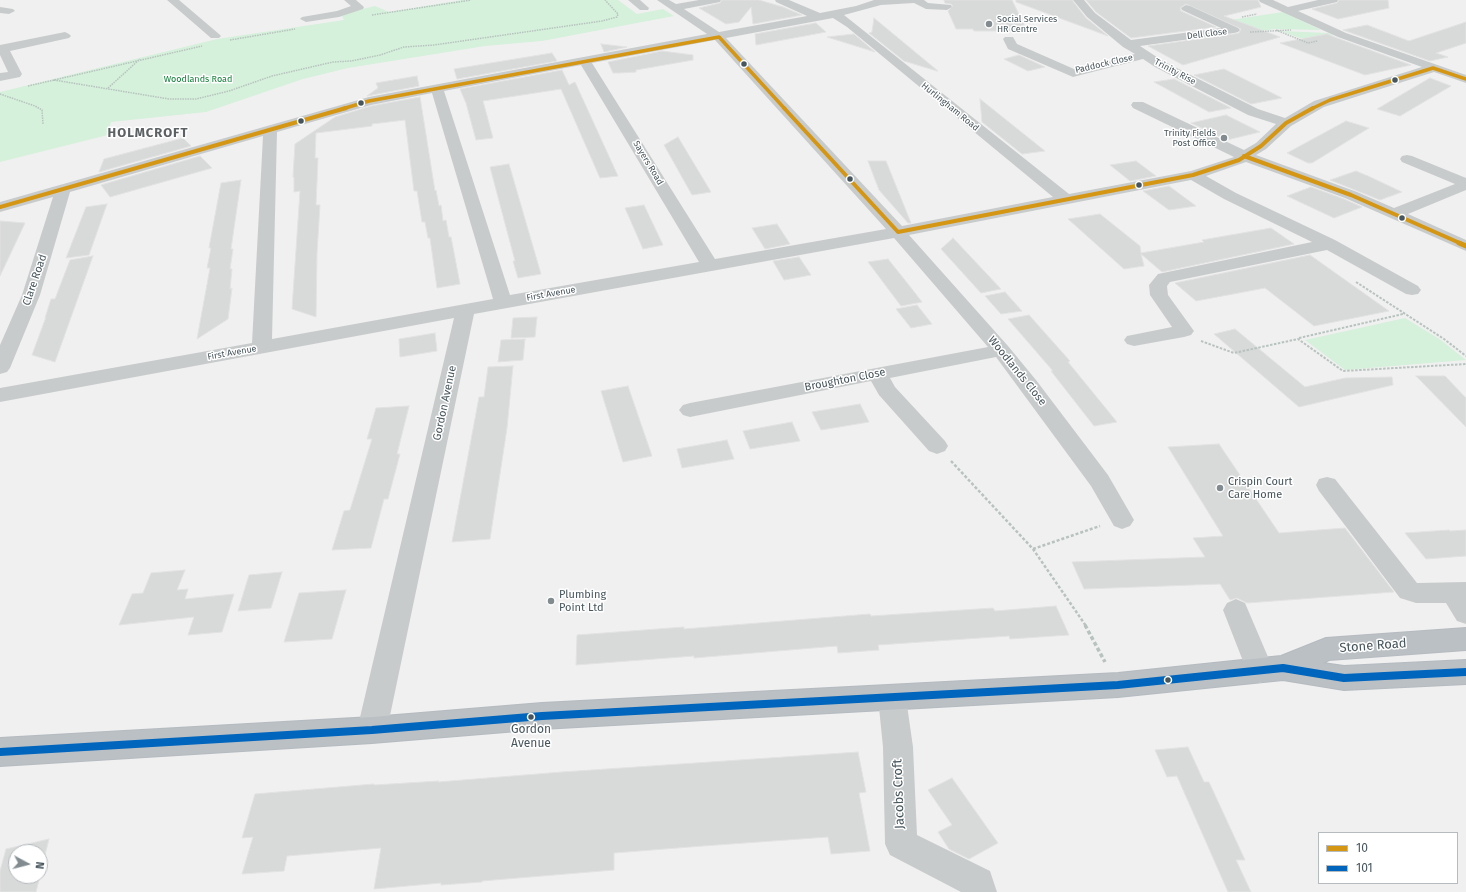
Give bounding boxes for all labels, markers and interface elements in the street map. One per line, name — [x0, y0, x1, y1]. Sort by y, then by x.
place label: Social Services HR Centre — [997, 14, 1057, 35]
marker: Social Services HR Centre — [984, 19, 994, 29]
street label: Dell Close — [1186, 26, 1228, 42]
street label: Paddock Close — [1074, 52, 1134, 76]
street label: Trinity Rise — [1152, 57, 1198, 87]
unlabelled marker — [739, 59, 749, 69]
park label: Woodlands Road — [164, 74, 232, 84]
unlabelled marker — [1390, 75, 1400, 85]
street label: Hurlingham Road — [919, 80, 981, 134]
unlabelled marker — [356, 98, 366, 108]
unlabelled marker — [296, 116, 306, 126]
district label: HOLMCROFT — [108, 125, 188, 141]
place label: Trinity Fields Post Office — [1164, 128, 1216, 149]
marker: Trinity Fields Post Office — [1219, 133, 1229, 143]
street label: Sayers Road — [631, 139, 665, 187]
unlabelled marker — [845, 174, 855, 184]
unlabelled marker — [1134, 180, 1144, 190]
unlabelled marker — [1397, 213, 1407, 223]
street label: Clare Road — [20, 253, 50, 307]
street label: First Avenue — [526, 284, 576, 304]
street label: Woodlands Close — [985, 334, 1049, 408]
street label: First Avenue — [207, 343, 257, 363]
street label: Gordon Avenue — [431, 364, 459, 442]
street label: Broughton Close — [804, 366, 886, 394]
place label: Crispin Court Care Home — [1228, 475, 1292, 501]
marker: Crispin Court Care Home — [1215, 483, 1225, 493]
place label: Plumbing Point Ltd — [559, 588, 606, 614]
marker: Plumbing Point Ltd — [546, 596, 556, 606]
street label: Stone Road — [1339, 636, 1407, 656]
unlabelled marker — [1163, 675, 1173, 685]
marker: Gordon Avenue — [526, 712, 536, 722]
place label: Gordon Avenue — [511, 723, 551, 751]
street label: Jacobs Croft — [890, 759, 908, 829]
legend — [1318, 832, 1458, 884]
text: 10 — [1356, 841, 1368, 855]
north arrow — [8, 844, 48, 884]
text: N — [33, 861, 46, 870]
text: 101 — [1356, 861, 1373, 875]

